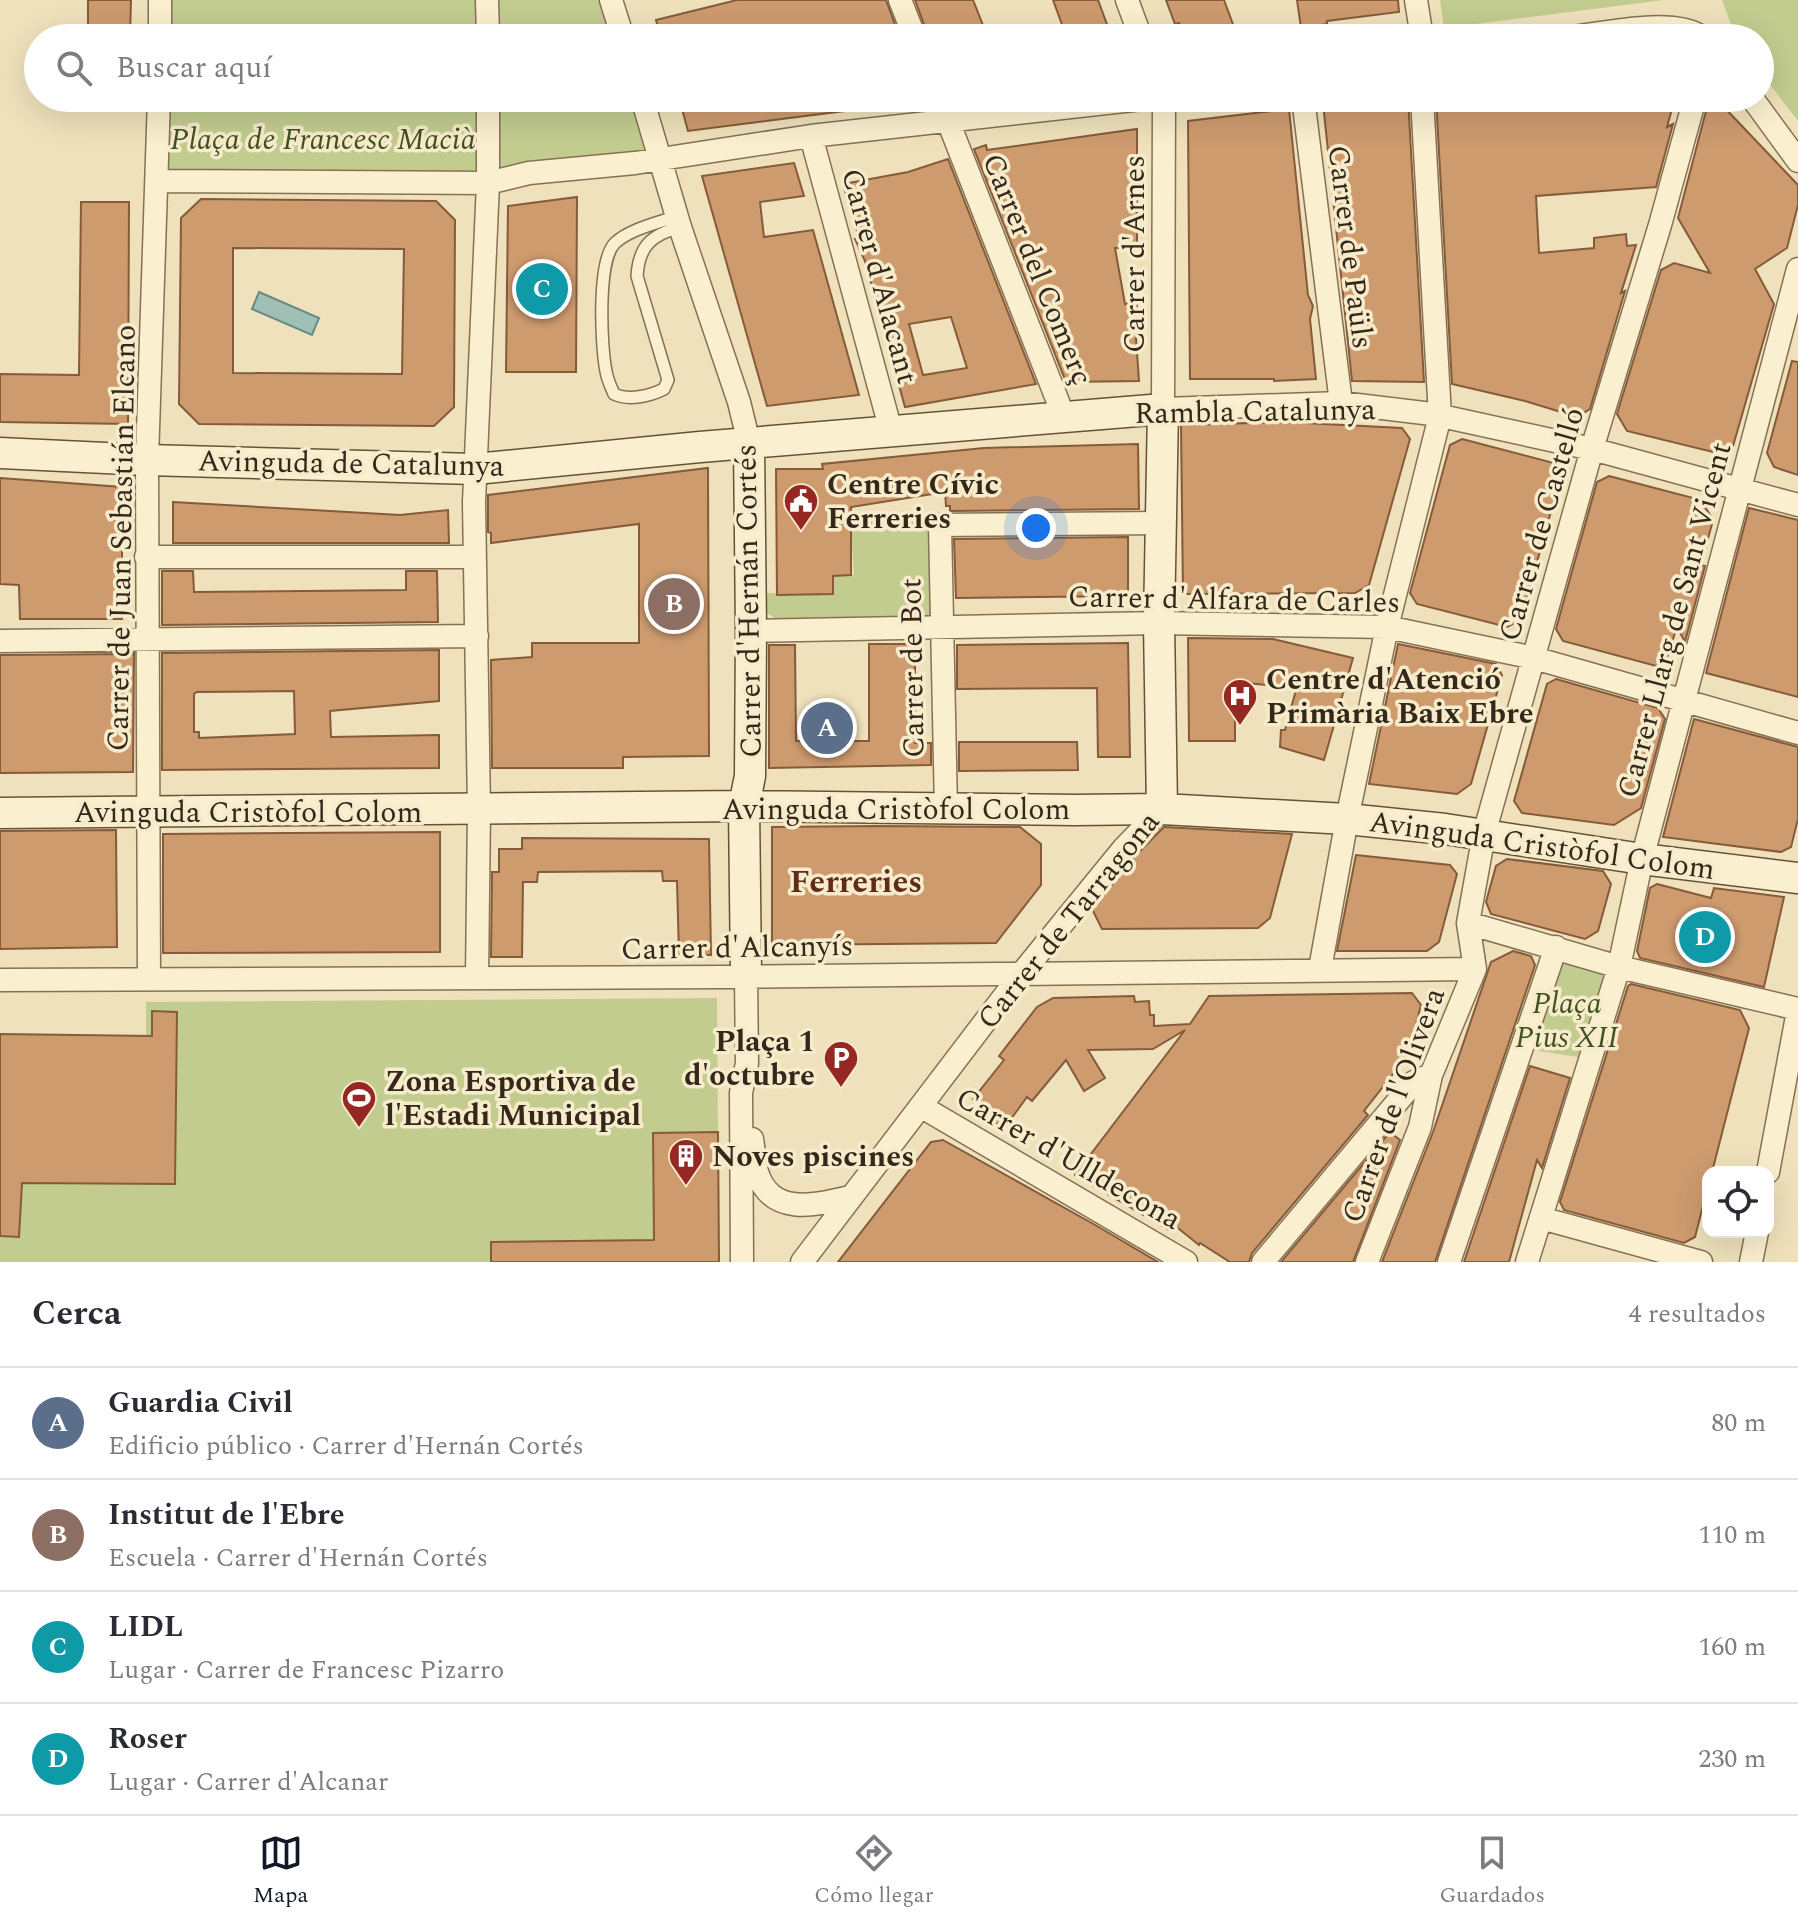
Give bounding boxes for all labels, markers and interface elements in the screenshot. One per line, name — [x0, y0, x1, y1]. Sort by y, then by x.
search box — [24, 24, 1774, 112]
text: Buscar aquí — [116, 45, 272, 91]
icon: search — [52, 46, 96, 90]
park label: Plaça de Francesc Macià — [170, 117, 476, 163]
street label: Carrer de Paüls — [1315, 143, 1385, 352]
street label: Carrer del Comerç — [970, 147, 1105, 392]
street label: Carrer d'Arnes — [1112, 155, 1158, 353]
street label: Carrer d'Alacant — [828, 163, 930, 389]
pin: C — [516, 259, 568, 319]
street label: Carrer de Juan Sebastián Elcano — [95, 324, 149, 752]
street label: Rambla Catalunya — [1134, 387, 1377, 437]
street label: Carrer de Castelló — [1487, 402, 1597, 646]
street label: Carrer Llarg de Sant Vicent — [1605, 437, 1745, 803]
street label: Avinguda de Catalunya — [197, 438, 505, 490]
street label: Carrer d'Hernán Cortés — [723, 444, 775, 758]
place label: Centre Cívic Ferreries — [827, 462, 999, 542]
public building icon: Centre Cívic Ferreries — [782, 482, 820, 532]
your location — [1016, 508, 1056, 548]
pin: B — [648, 574, 700, 634]
street label: Carrer d'Alfara de Carles — [1067, 574, 1400, 626]
street label: Carrer de Bot — [888, 578, 938, 758]
place label: Centre d'Atenció Primària Baix Ebre — [1266, 657, 1534, 737]
hospital icon: Centre d'Atenció Primària Baix Ebre — [1221, 677, 1259, 727]
pin: A — [801, 698, 853, 758]
street label: Avinguda Cristòfol Colom — [722, 787, 1070, 833]
street label: Avinguda Cristòfol Colom — [74, 790, 422, 836]
street label: Avinguda Cristòfol Colom — [1366, 799, 1718, 893]
street label: Carrer de Tarragona — [966, 801, 1172, 1040]
district label: Ferreries — [790, 858, 922, 907]
pin: D — [1679, 907, 1731, 967]
street label: Carrer d'Alcanyís — [620, 923, 854, 973]
street label: Carrer de l'Olivera — [1330, 981, 1458, 1230]
park label: Plaça Pius XII — [1515, 981, 1619, 1061]
place label: Plaça 1 d'octubre — [684, 1019, 815, 1099]
parking icon: Plaça 1 d'octubre — [822, 1039, 860, 1089]
place label: Zona Esportiva de l'Estadi Municipal — [385, 1059, 641, 1139]
street label: Carrer d'Ulldecona — [947, 1075, 1190, 1242]
sports icon: Zona Esportiva de l'Estadi Municipal — [340, 1079, 378, 1129]
place label: Noves piscines — [712, 1134, 914, 1180]
building icon: Noves piscines — [667, 1137, 705, 1187]
map controls — [1702, 1166, 1774, 1238]
button: locate — [1702, 1166, 1774, 1238]
text: Cerca — [32, 1288, 121, 1340]
text: 4 resultados — [1628, 1294, 1766, 1334]
text: Guardia Civil — [108, 1380, 293, 1426]
text: A — [48, 1403, 68, 1443]
text: 80 m — [1711, 1403, 1766, 1443]
text: Edificio público · Carrer d'Hernán Cortés — [108, 1426, 584, 1466]
text: Institut de l'Ebre — [108, 1492, 345, 1538]
text: B — [49, 1515, 67, 1555]
text: 110 m — [1698, 1515, 1766, 1555]
text: Escuela · Carrer d'Hernán Cortés — [108, 1538, 488, 1578]
text: LIDL — [108, 1604, 183, 1650]
text: C — [49, 1627, 67, 1667]
text: 160 m — [1698, 1627, 1766, 1667]
text: Lugar · Carrer de Francesc Pizarro — [108, 1650, 504, 1690]
text: Roser — [108, 1716, 187, 1762]
text: D — [48, 1739, 68, 1779]
text: 230 m — [1698, 1739, 1766, 1779]
text: Lugar · Carrer d'Alcanar — [108, 1762, 388, 1802]
tab: Mapa — [253, 1831, 308, 1912]
tab: Cómo llegar — [814, 1831, 933, 1912]
tab: Guardados — [1439, 1831, 1545, 1912]

